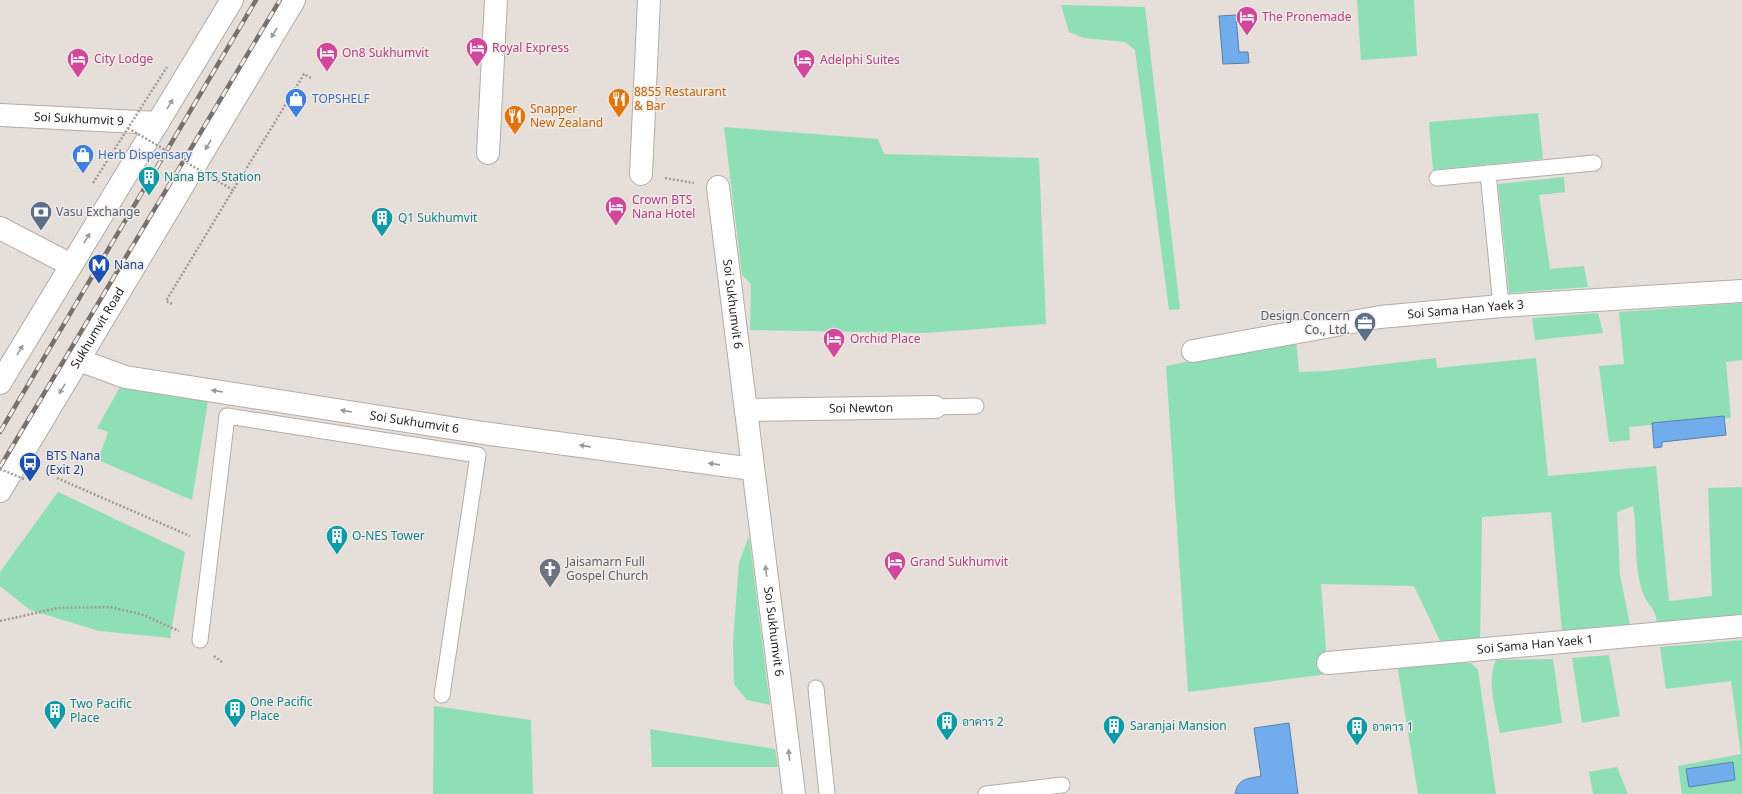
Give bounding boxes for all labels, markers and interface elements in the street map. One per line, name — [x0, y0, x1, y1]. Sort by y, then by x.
hotel icon: The Pronemade — [1234, 4, 1260, 37]
place label: The Pronemade — [1262, 8, 1352, 25]
one-way arrow — [271, 27, 278, 39]
hotel icon: Royal Express — [464, 35, 490, 68]
place label: Royal Express — [492, 39, 569, 56]
hotel icon: On8 Sukhumvit — [314, 40, 340, 73]
place label: On8 Sukhumvit — [342, 44, 429, 61]
hotel icon: City Lodge — [65, 46, 91, 79]
hotel icon: Adelphi Suites — [791, 47, 817, 80]
place label: City Lodge — [94, 50, 154, 67]
place label: Adelphi Suites — [820, 51, 900, 68]
place label: 8855 Restaurant & Bar — [634, 83, 727, 114]
shop icon: TOPSHELF — [283, 86, 309, 119]
restaurant icon: 8855 Restaurant & Bar — [606, 86, 632, 119]
place label: TOPSHELF — [312, 90, 370, 107]
one-way arrow — [166, 99, 174, 109]
place label: Snapper New Zealand — [530, 100, 603, 131]
restaurant icon: Snapper New Zealand — [502, 103, 528, 136]
street label: Soi Sukhumvit 9 — [33, 108, 125, 129]
one-way arrow — [204, 139, 211, 151]
shop icon: Herb Dispensary — [70, 142, 96, 175]
place label: Herb Dispensary — [98, 146, 193, 163]
building icon: Nana BTS Station — [136, 164, 162, 197]
place label: Nana BTS Station — [164, 168, 261, 185]
place label: Crown BTS Nana Hotel — [632, 191, 695, 222]
hotel icon: Crown BTS Nana Hotel — [603, 194, 629, 227]
bank icon: Vasu Exchange — [28, 199, 54, 232]
place label: Vasu Exchange — [56, 203, 140, 220]
building icon: Q1 Sukhumvit — [369, 205, 395, 238]
place label: Q1 Sukhumvit — [398, 209, 478, 226]
one-way arrow — [84, 232, 91, 244]
metro station icon: Nana — [86, 252, 112, 285]
place label: Nana — [114, 256, 144, 273]
street label: Soi Sukhumvit 6 — [719, 258, 747, 350]
street label: Sukhumvit Road — [66, 284, 128, 372]
street label: Soi Sama Han Yaek 3 — [1407, 296, 1524, 322]
place label: Design Concern Co., Ltd. — [1261, 307, 1350, 338]
office icon: Design Concern Co., Ltd. — [1352, 310, 1378, 343]
hotel icon: Orchid Place — [821, 326, 847, 359]
place label: Orchid Place — [850, 330, 921, 347]
one-way arrow — [16, 345, 24, 355]
one-way arrow — [58, 383, 65, 395]
one-way arrow — [211, 388, 224, 394]
street label: Soi Newton — [829, 399, 893, 417]
street label: Soi Sukhumvit 6 — [369, 406, 460, 437]
one-way arrow — [340, 408, 352, 414]
one-way arrow — [579, 443, 591, 449]
place label: BTS Nana (Exit 2) — [46, 447, 100, 478]
bus stop icon: BTS Nana (Exit 2) — [17, 450, 43, 483]
one-way arrow — [708, 461, 720, 467]
building icon: O-NES Tower — [324, 523, 350, 556]
place label: O-NES Tower — [352, 527, 425, 544]
hotel icon: Grand Sukhumvit — [882, 549, 908, 582]
place label: Jaisamarn Full Gospel Church — [565, 553, 648, 584]
place label: Grand Sukhumvit — [910, 553, 1009, 570]
church icon: Jaisamarn Full Gospel Church — [537, 556, 563, 589]
one-way arrow — [763, 565, 769, 577]
street label: Soi Sukhumvit 6 — [760, 586, 788, 677]
street label: Soi Sama Han Yaek 1 — [1476, 630, 1594, 658]
place label: One Pacific Place — [250, 693, 313, 724]
place label: Two Pacific Place — [70, 695, 132, 726]
building icon: One Pacific Place — [222, 696, 248, 729]
building icon: Two Pacific Place — [42, 698, 68, 731]
building icon: อาคาร 2 — [934, 709, 960, 742]
place label: อาคาร 2 — [962, 713, 1004, 730]
building icon: Saranjai Mansion — [1101, 713, 1127, 746]
building icon: อาคาร 1 — [1344, 714, 1370, 747]
place label: Saranjai Mansion — [1130, 717, 1227, 734]
place label: อาคาร 1 — [1372, 718, 1414, 735]
one-way arrow — [786, 749, 792, 761]

